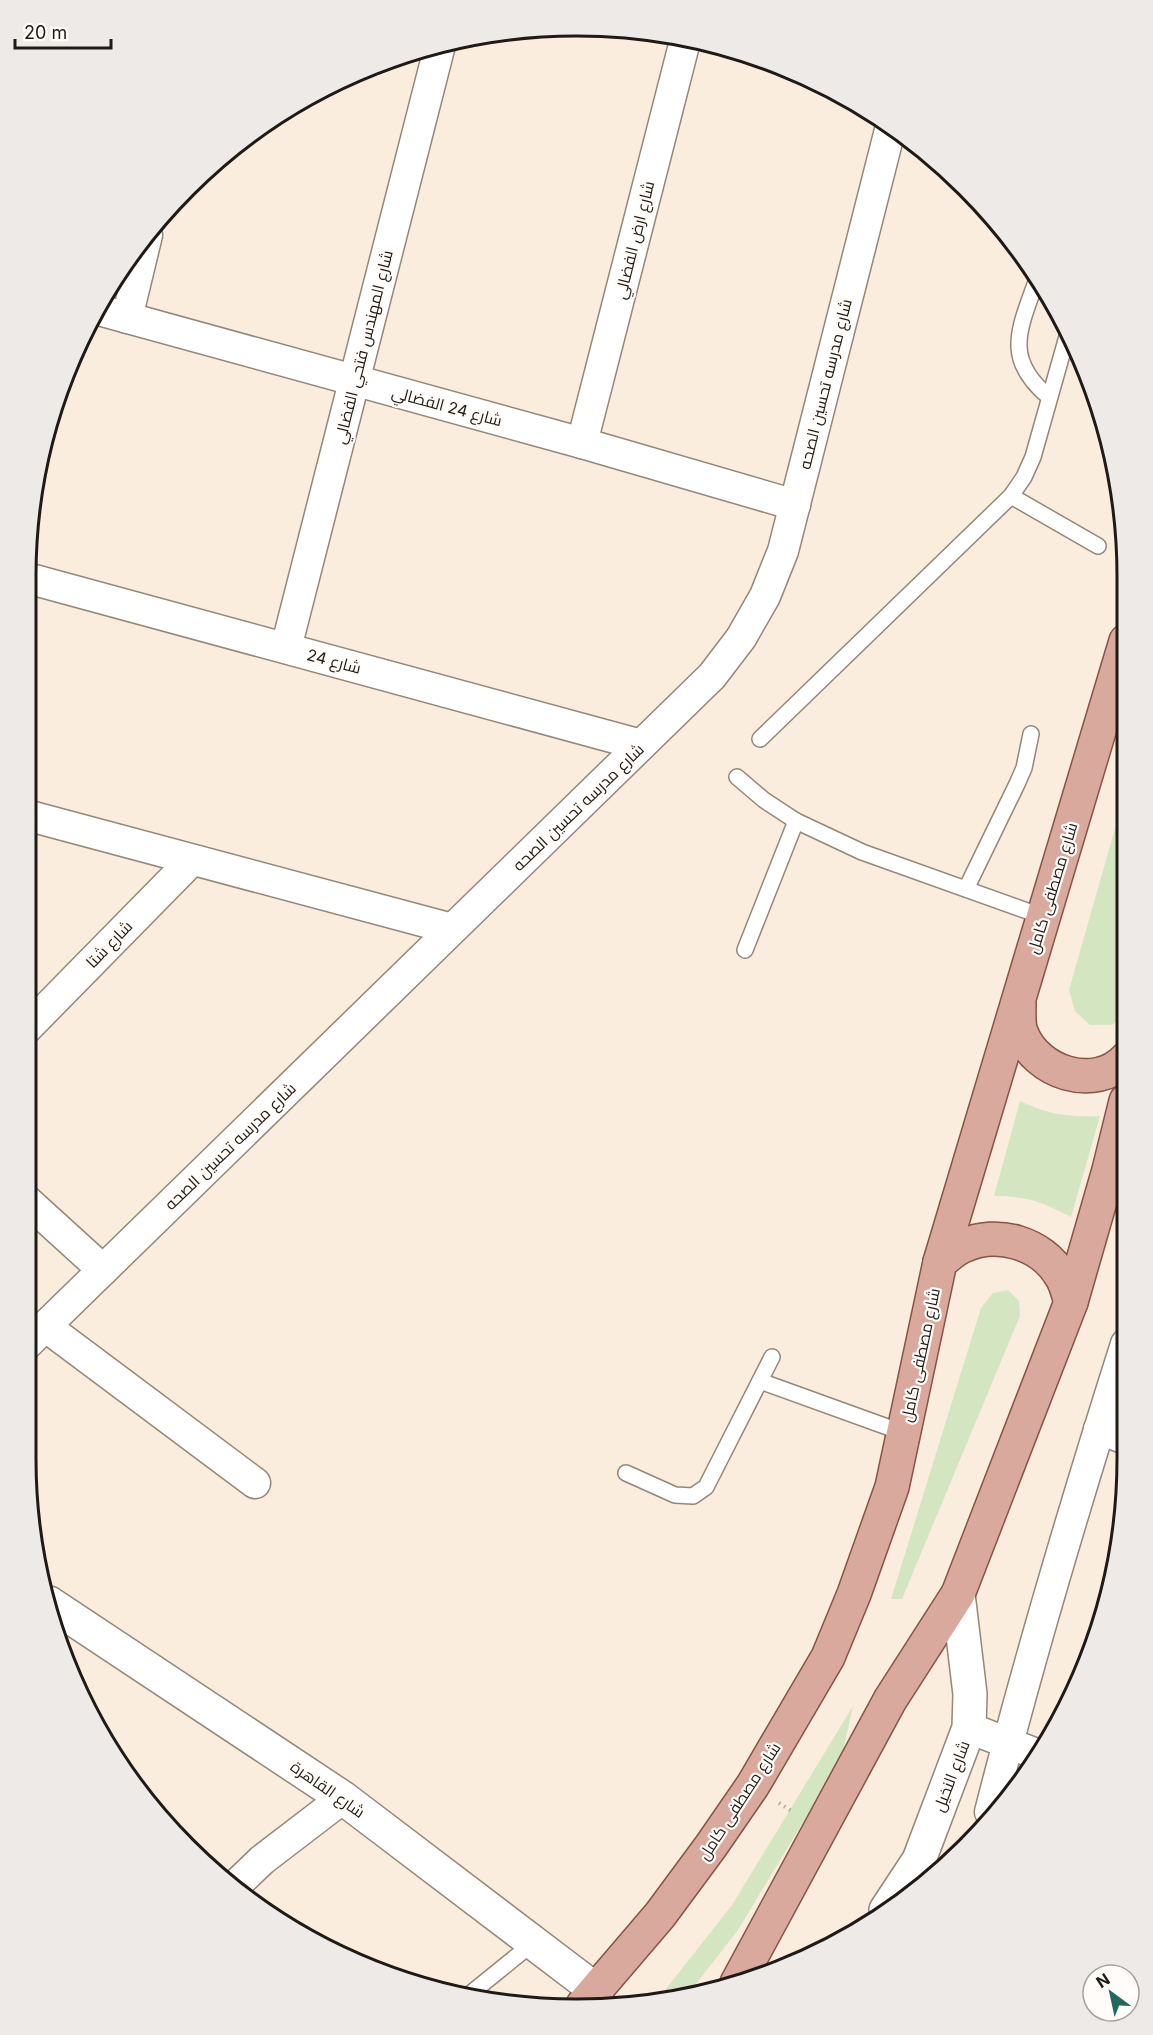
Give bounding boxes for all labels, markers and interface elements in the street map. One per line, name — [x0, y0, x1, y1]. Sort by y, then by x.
scale bar — [15, 12, 111, 50]
text: 20 m — [24, 22, 67, 43]
street label: شارع ارض الفضالي — [610, 179, 662, 302]
street label: شارع المهندس فتحي الفضالي — [329, 248, 401, 447]
street label: شارع مدرسه تحسين الصحه — [794, 297, 858, 472]
street label: شارع 24 الفضالي — [389, 382, 504, 434]
street label: شارع 24 — [304, 644, 363, 680]
street label: شارع مدرسه تحسين الصحه — [508, 739, 649, 876]
street label: شارع مصطفى كامل — [1022, 820, 1083, 957]
street label: شارع شتا — [82, 916, 138, 973]
street label: شارع مدرسه تحسين الصحه — [160, 1078, 301, 1215]
street label: شارع مصطفى كامل — [896, 1286, 946, 1424]
street label: شارع مصطفى كامل — [693, 1738, 786, 1865]
street label: شارع النخيل — [928, 1738, 976, 1815]
street label: شارع القاهرة — [286, 1756, 369, 1824]
north arrow — [1081, 1963, 1141, 2023]
text: N — [1092, 1969, 1113, 1992]

